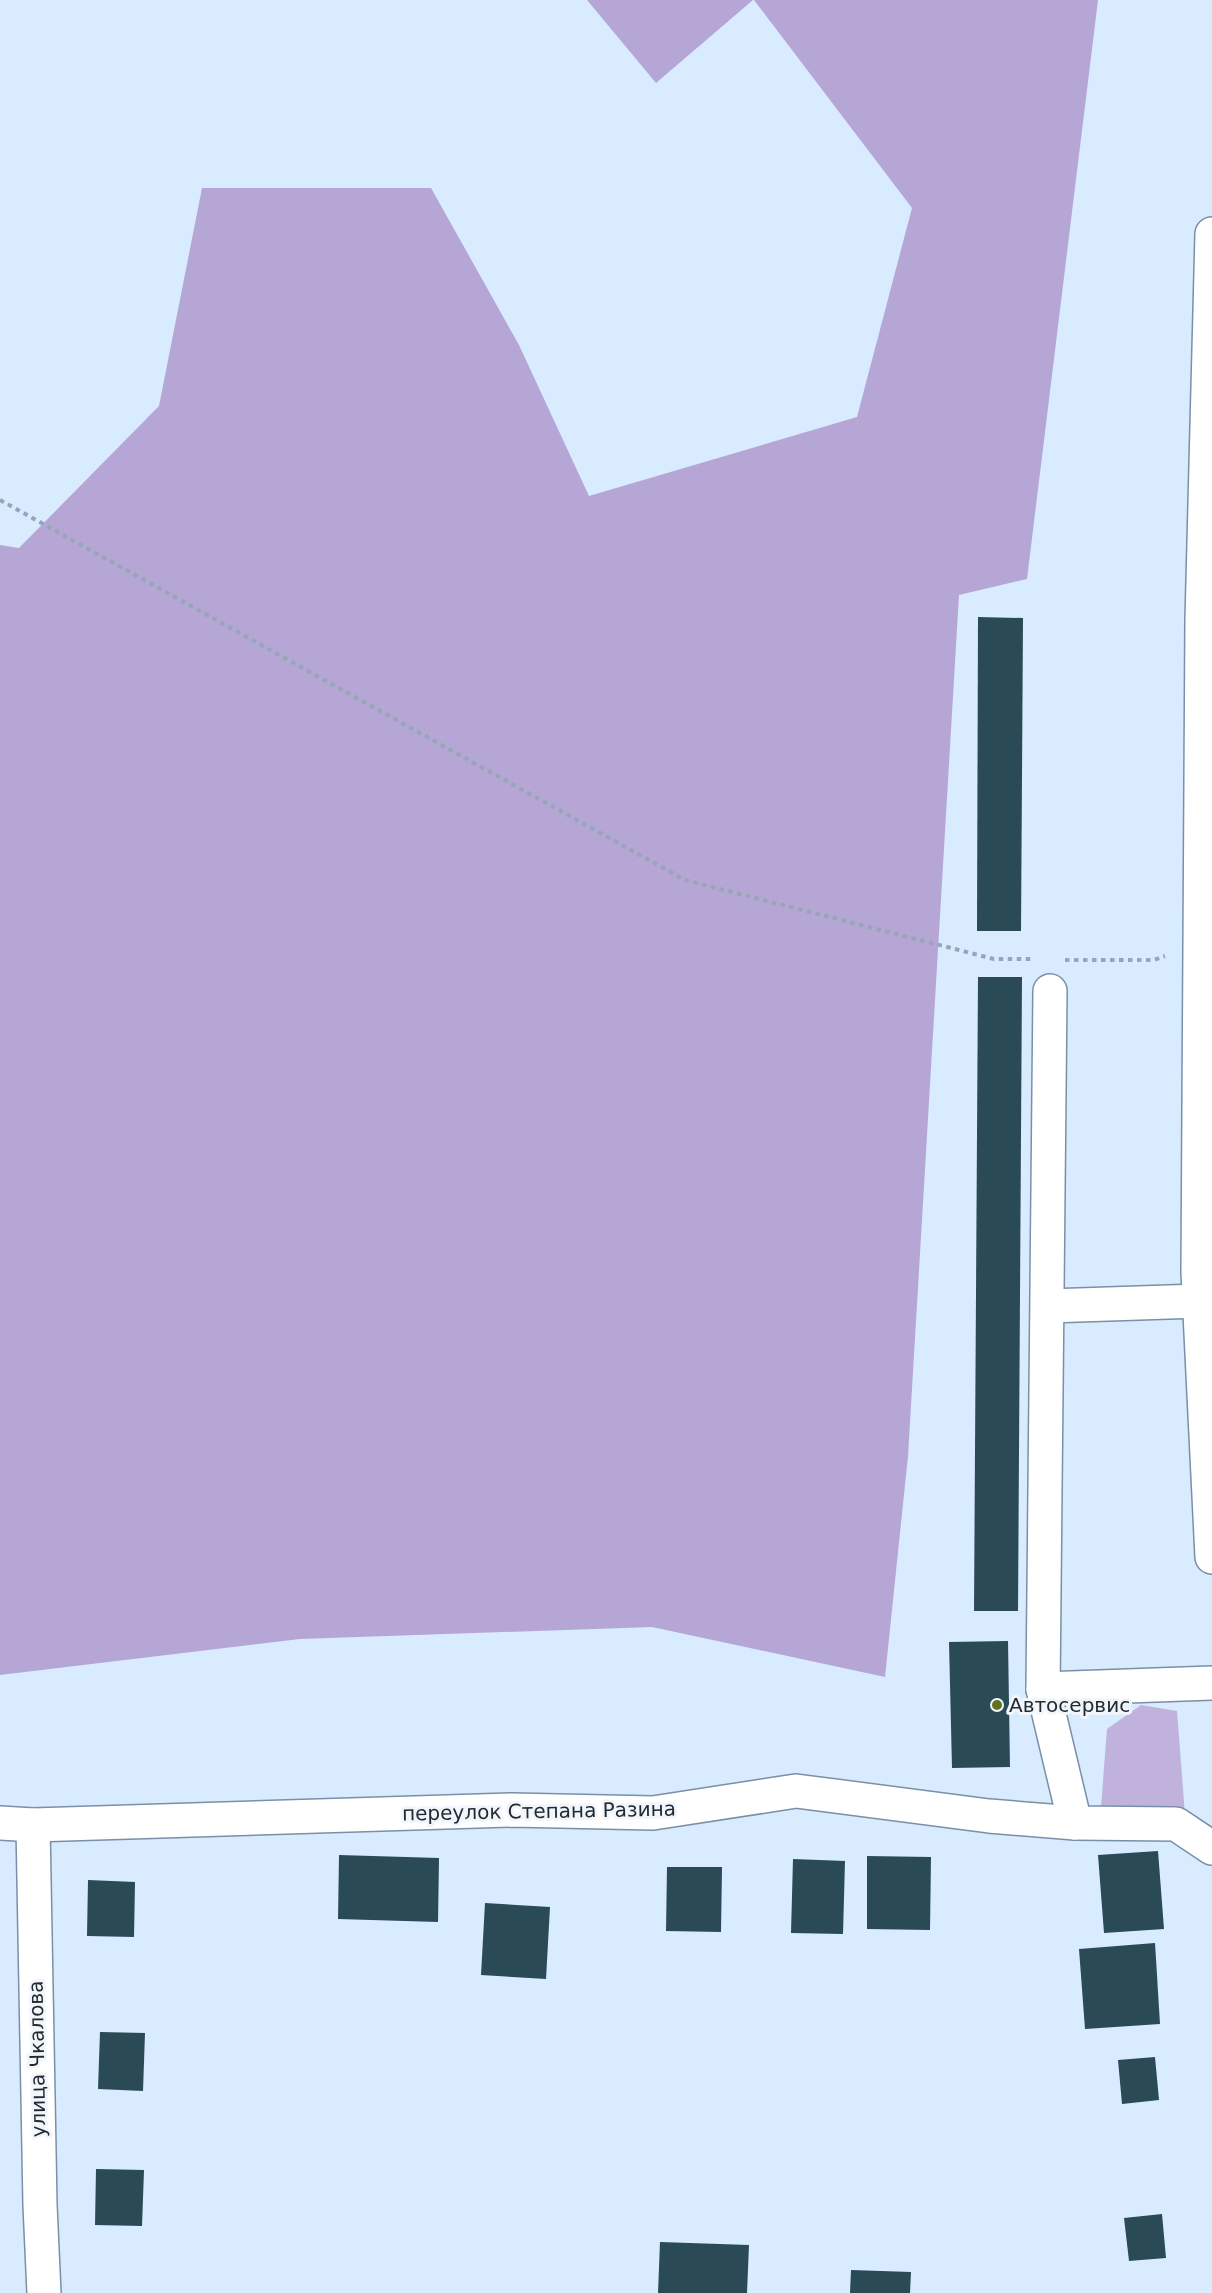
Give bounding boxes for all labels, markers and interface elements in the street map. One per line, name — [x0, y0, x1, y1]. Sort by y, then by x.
place label: Автосервис — [1009, 1693, 1130, 1717]
marker: Автосервис — [990, 1698, 1004, 1712]
street label: переулок Степана Разина — [402, 1797, 676, 1825]
street label: улица Чкалова — [24, 1980, 50, 2138]

